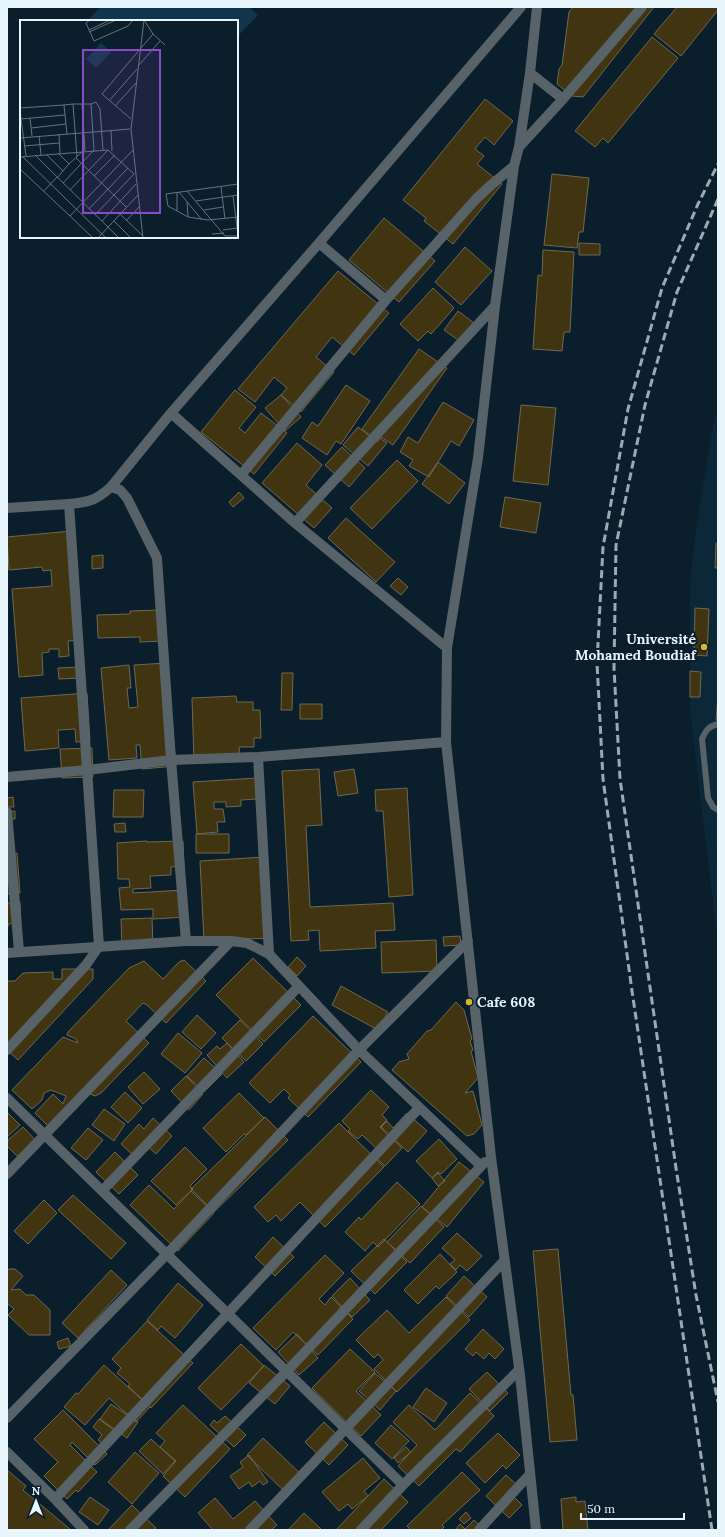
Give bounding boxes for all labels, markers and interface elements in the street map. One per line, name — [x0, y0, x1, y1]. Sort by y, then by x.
inset map — [20, 20, 238, 238]
place label: Université Mohamed Boudiaf — [575, 630, 697, 664]
marker: Université Mohamed Boudiaf — [699, 642, 709, 652]
place label: Cafe 608 — [477, 993, 535, 1011]
marker: Cafe 608 — [464, 997, 474, 1007]
north arrow — [16, 1481, 56, 1521]
text: N — [32, 1484, 41, 1498]
scale bar — [581, 1495, 684, 1521]
text: 50 m — [587, 1501, 615, 1516]

